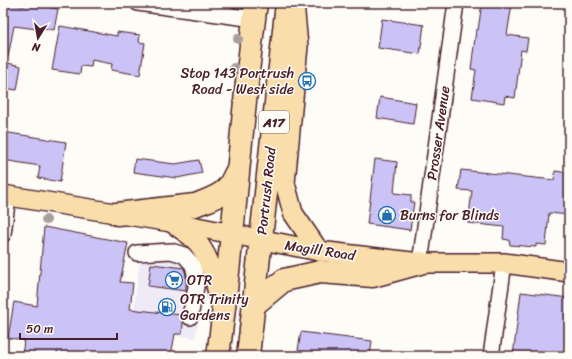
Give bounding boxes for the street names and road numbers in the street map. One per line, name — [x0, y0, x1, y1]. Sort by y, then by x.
street label: Prosser Avenue — [420, 84, 457, 182]
road number: A17 — [259, 111, 289, 133]
street label: Portrush Road — [249, 144, 284, 236]
street label: Magill Road — [283, 233, 358, 269]

